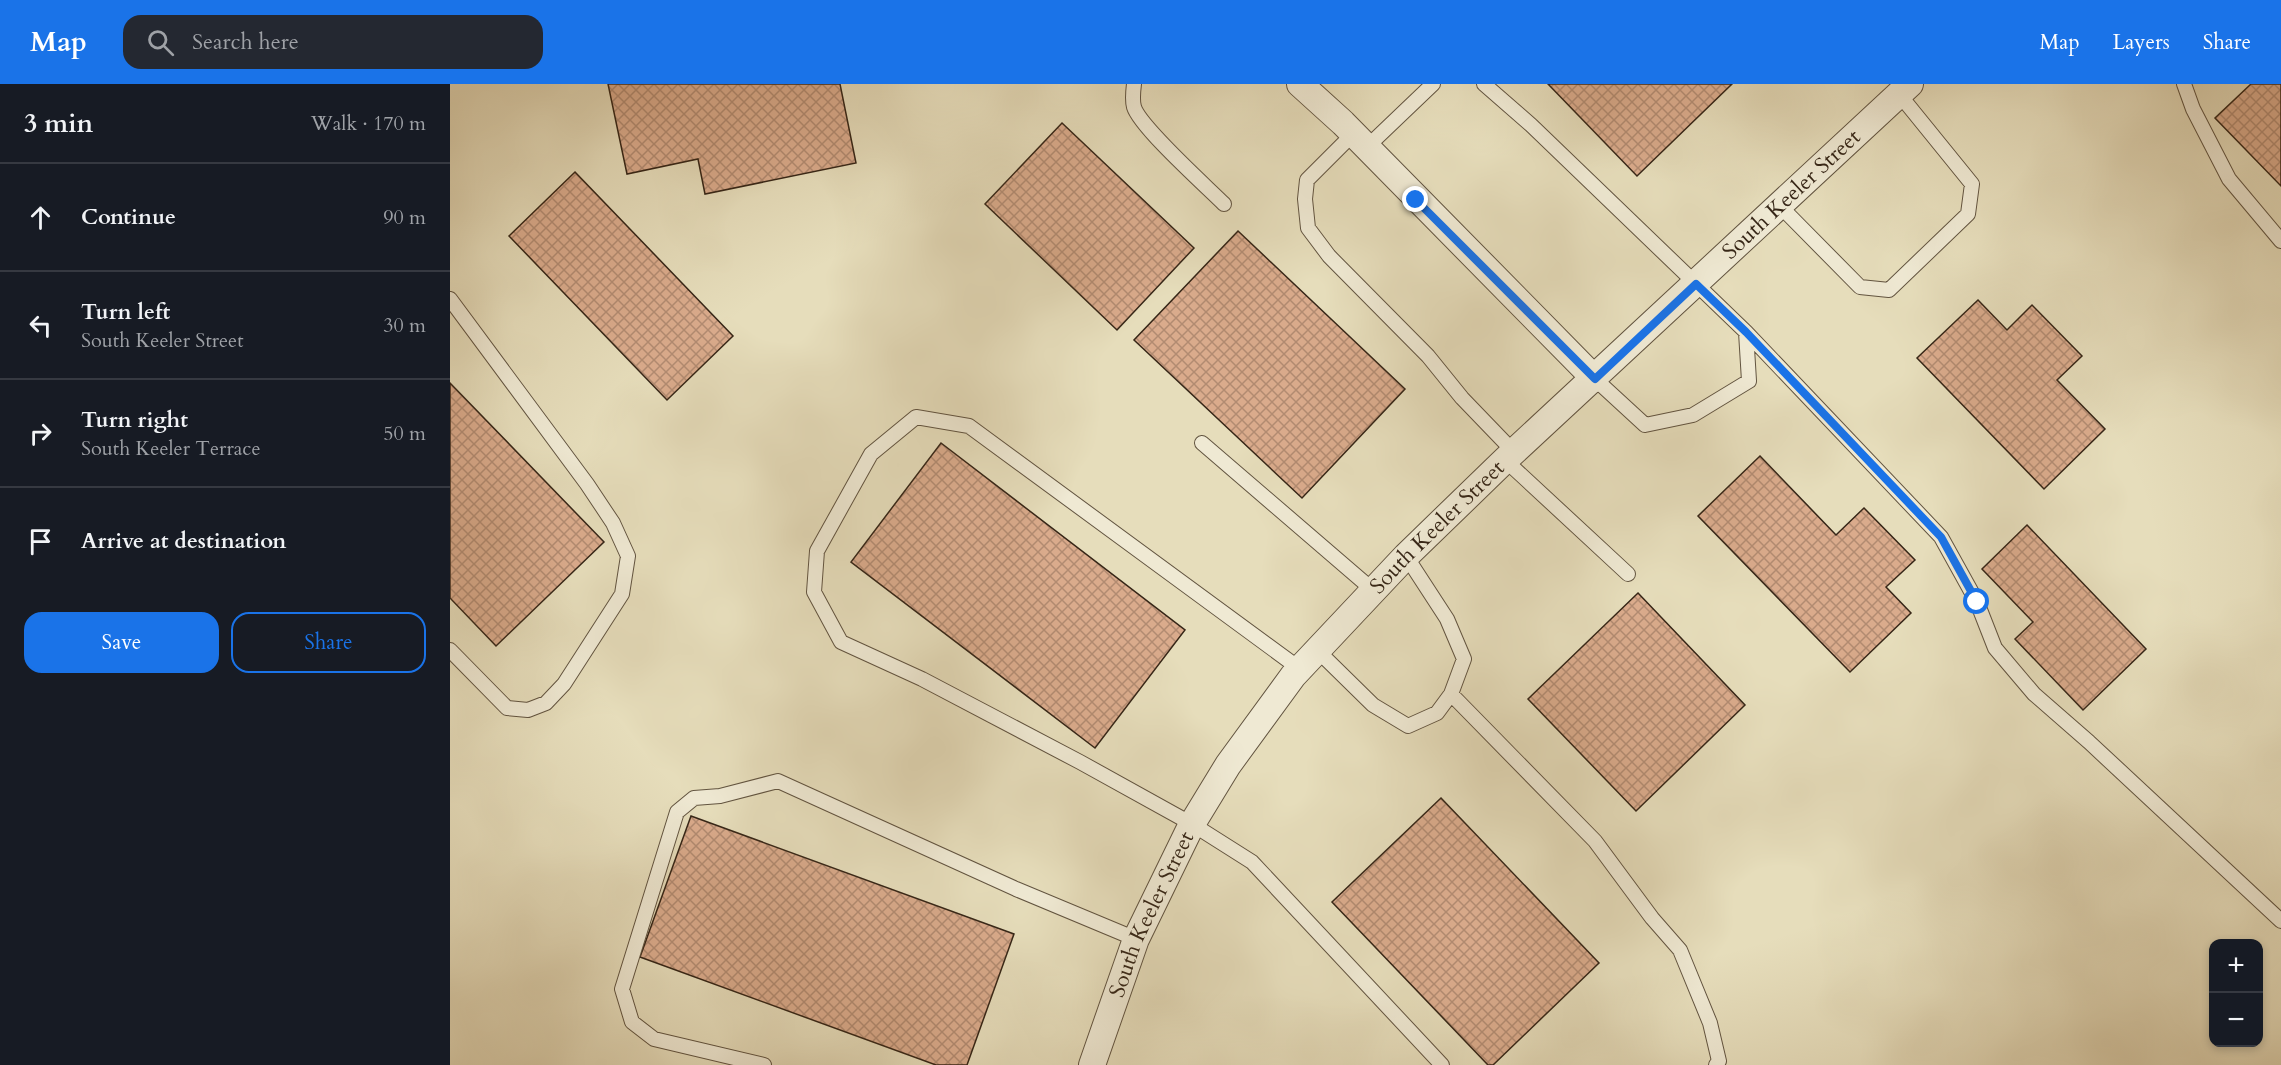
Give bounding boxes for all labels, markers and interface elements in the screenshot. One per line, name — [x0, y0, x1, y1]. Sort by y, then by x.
search box — [123, 15, 543, 69]
text: Map — [30, 23, 87, 61]
icon: search — [144, 26, 177, 59]
text: Search here — [192, 27, 299, 57]
text: Map — [2040, 28, 2080, 57]
text: Layers — [2113, 28, 2170, 57]
text: Share — [2203, 28, 2251, 57]
text: 3 min — [24, 106, 93, 141]
text: Walk · 170 m — [311, 110, 426, 137]
street label: South Keeler Street — [1715, 122, 1867, 266]
route end — [1402, 186, 1428, 212]
icon: ahead — [24, 201, 57, 234]
text: Continue — [81, 202, 176, 232]
text: 90 m — [383, 204, 426, 231]
text: Turn left — [81, 297, 170, 327]
icon: left — [24, 309, 57, 342]
text: 30 m — [383, 312, 426, 339]
text: South Keeler Street — [81, 327, 243, 354]
text: Turn right — [81, 405, 188, 435]
icon: right — [24, 417, 57, 450]
text: 50 m — [383, 420, 426, 447]
text: South Keeler Terrace — [81, 435, 261, 462]
street label: South Keeler Street — [1363, 453, 1511, 600]
icon: arrive — [24, 525, 57, 558]
text: Arrive at destination — [81, 526, 286, 556]
route start — [1963, 588, 1989, 614]
button: Save — [24, 612, 219, 673]
button: Share — [231, 612, 426, 673]
street label: South Keeler Street — [1102, 826, 1201, 1001]
map controls — [2209, 939, 2263, 1047]
button: + — [2209, 939, 2263, 993]
button: − — [2209, 993, 2263, 1047]

